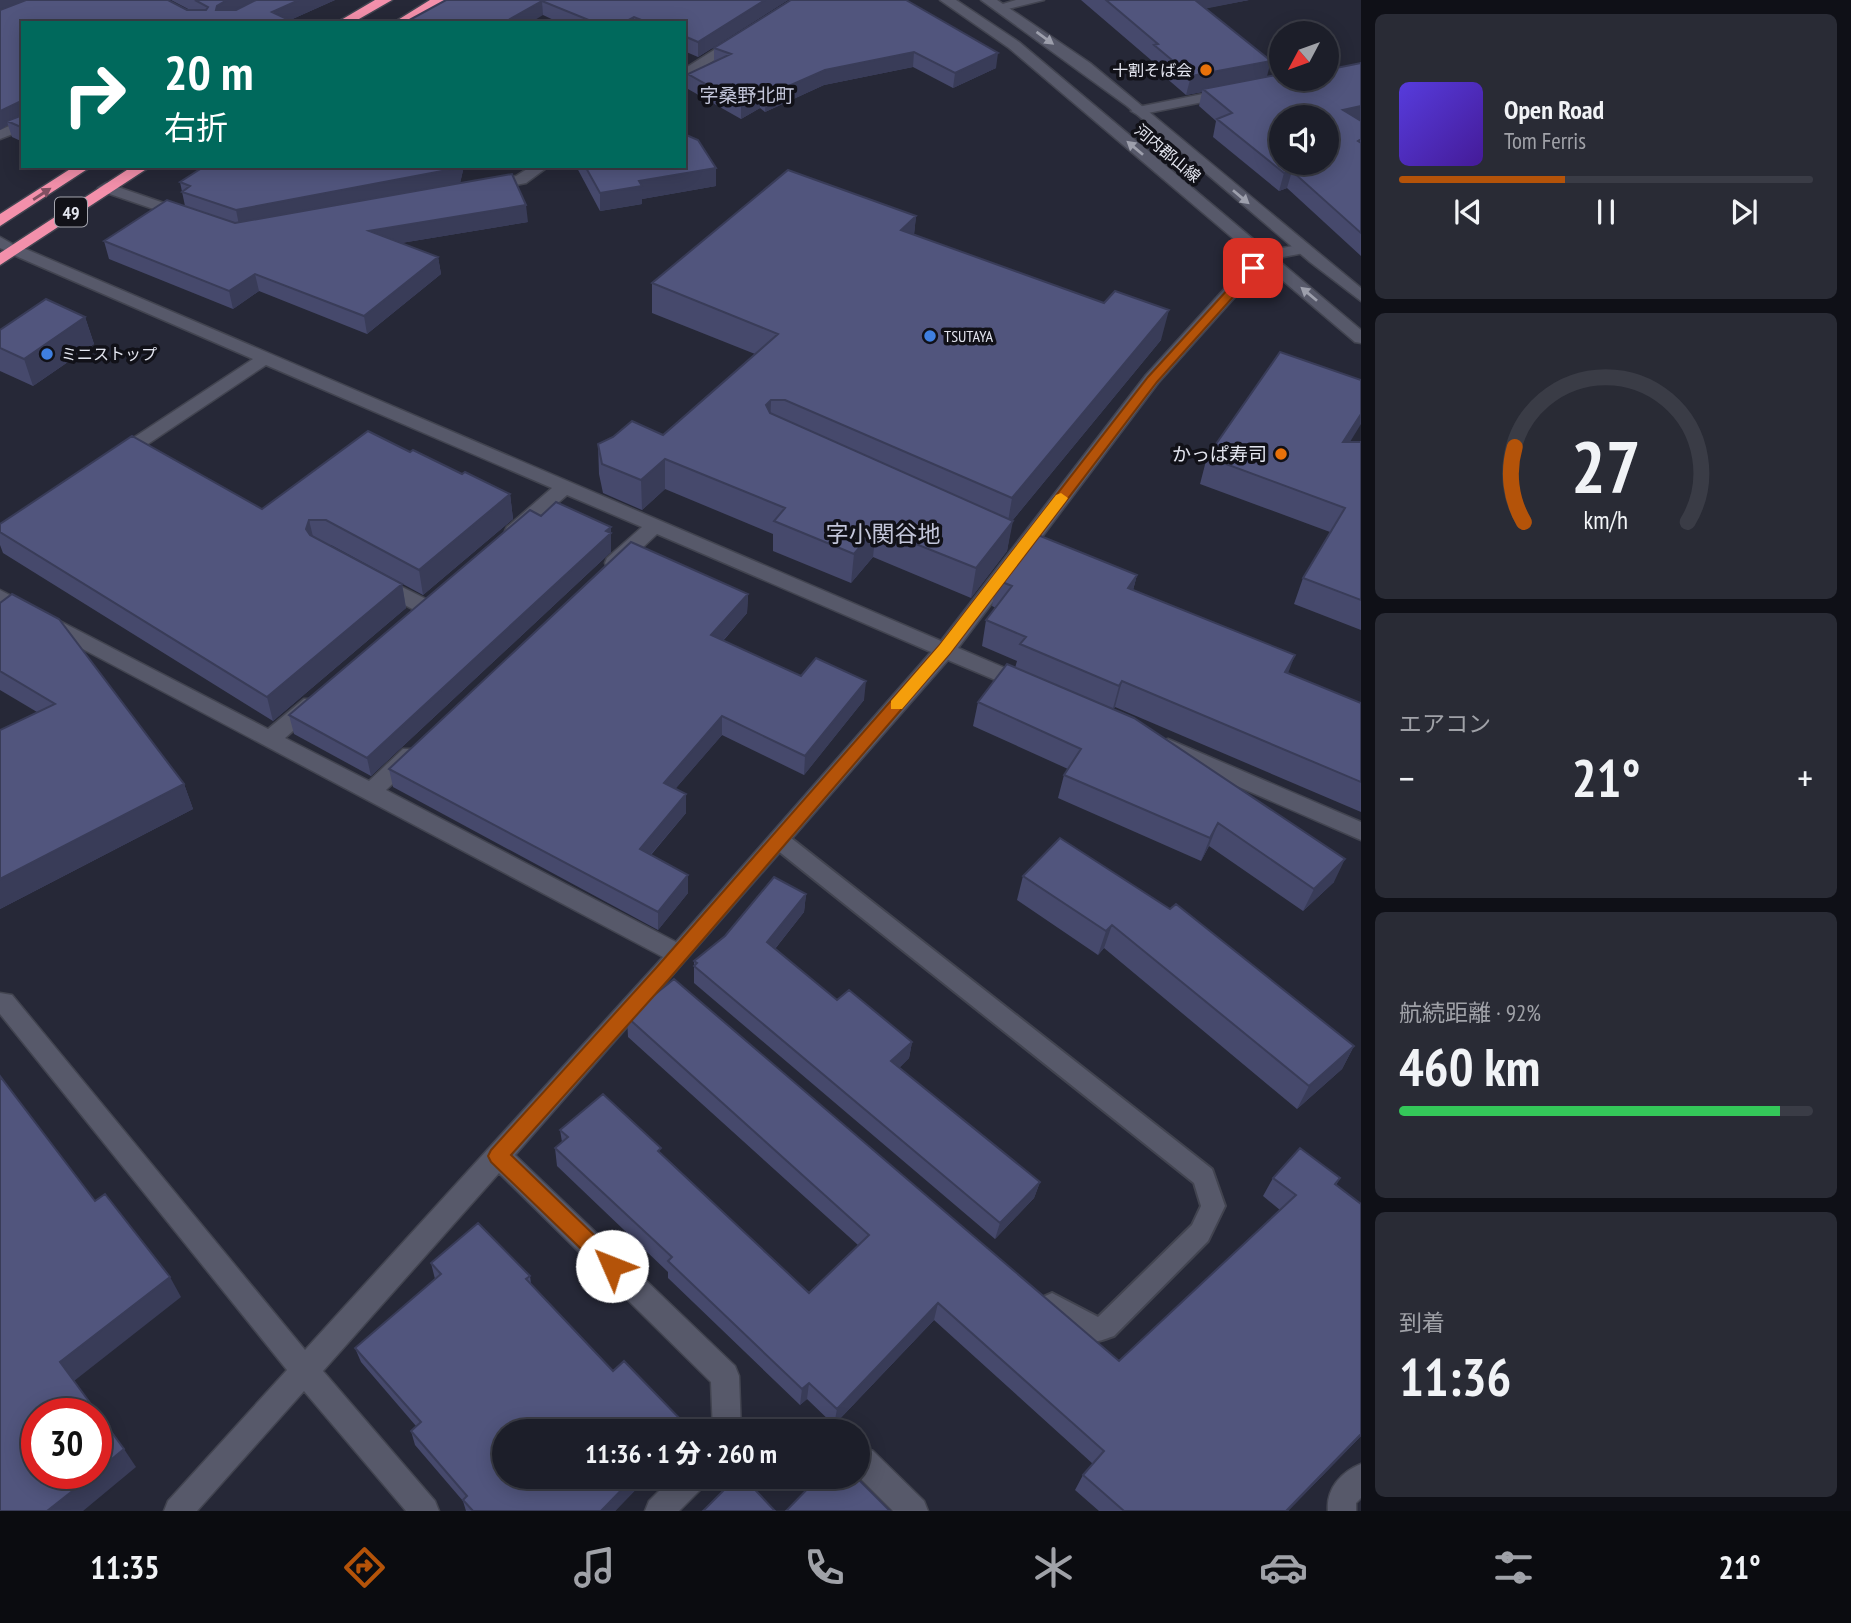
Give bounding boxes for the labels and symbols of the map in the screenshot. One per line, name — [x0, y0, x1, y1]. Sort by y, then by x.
north arrow — [1269, 21, 1339, 91]
one-way arrow — [1036, 31, 1054, 45]
place label: 十割そば会 — [1112, 60, 1192, 80]
marker: 十割そば会 — [1198, 62, 1214, 78]
district label: 字桑野北町 — [699, 83, 795, 107]
street label: 河内郡山線 — [1131, 120, 1205, 186]
one-way arrow — [1126, 141, 1143, 156]
one-way arrow — [33, 187, 52, 200]
one-way arrow — [1232, 189, 1249, 204]
road number: 49 — [55, 197, 87, 226]
pin — [1223, 238, 1283, 298]
one-way arrow — [1300, 287, 1317, 302]
place label: TSUTAYA — [944, 326, 994, 346]
marker: TSUTAYA — [922, 328, 938, 344]
place label: ミニストップ — [61, 344, 157, 364]
marker: ミニストップ — [39, 346, 55, 362]
place label: かっぱ寿司 — [1172, 442, 1267, 466]
marker: かっぱ寿司 — [1273, 446, 1289, 462]
district label: 字小関谷地 — [826, 519, 941, 548]
position arrow — [575, 1229, 649, 1303]
speed limit sign: 30 — [21, 1398, 112, 1489]

